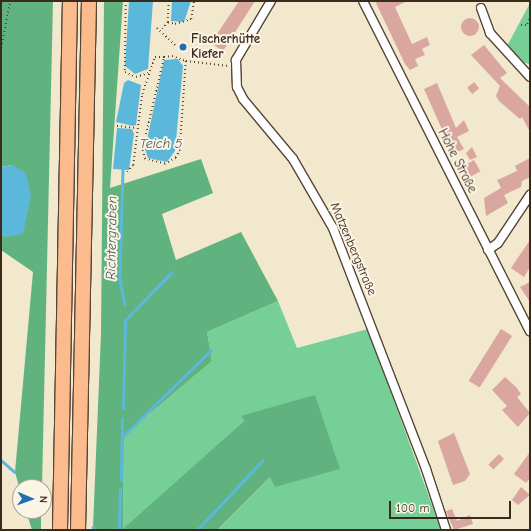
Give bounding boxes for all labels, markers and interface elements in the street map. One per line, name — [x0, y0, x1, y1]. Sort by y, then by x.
place label: Fischerhütte Kiefer — [191, 32, 260, 63]
marker: Fischerhütte Kiefer — [178, 42, 188, 52]
street label: Hohe Straße — [434, 126, 480, 196]
water label: Teich 5 — [140, 136, 182, 152]
water label: Richtergraben — [103, 196, 121, 280]
street label: Matzenbergstraße — [326, 200, 380, 298]
north arrow — [12, 479, 52, 519]
scale bar — [391, 493, 513, 519]
text: N — [37, 496, 50, 503]
text: 100 m — [396, 501, 429, 515]

